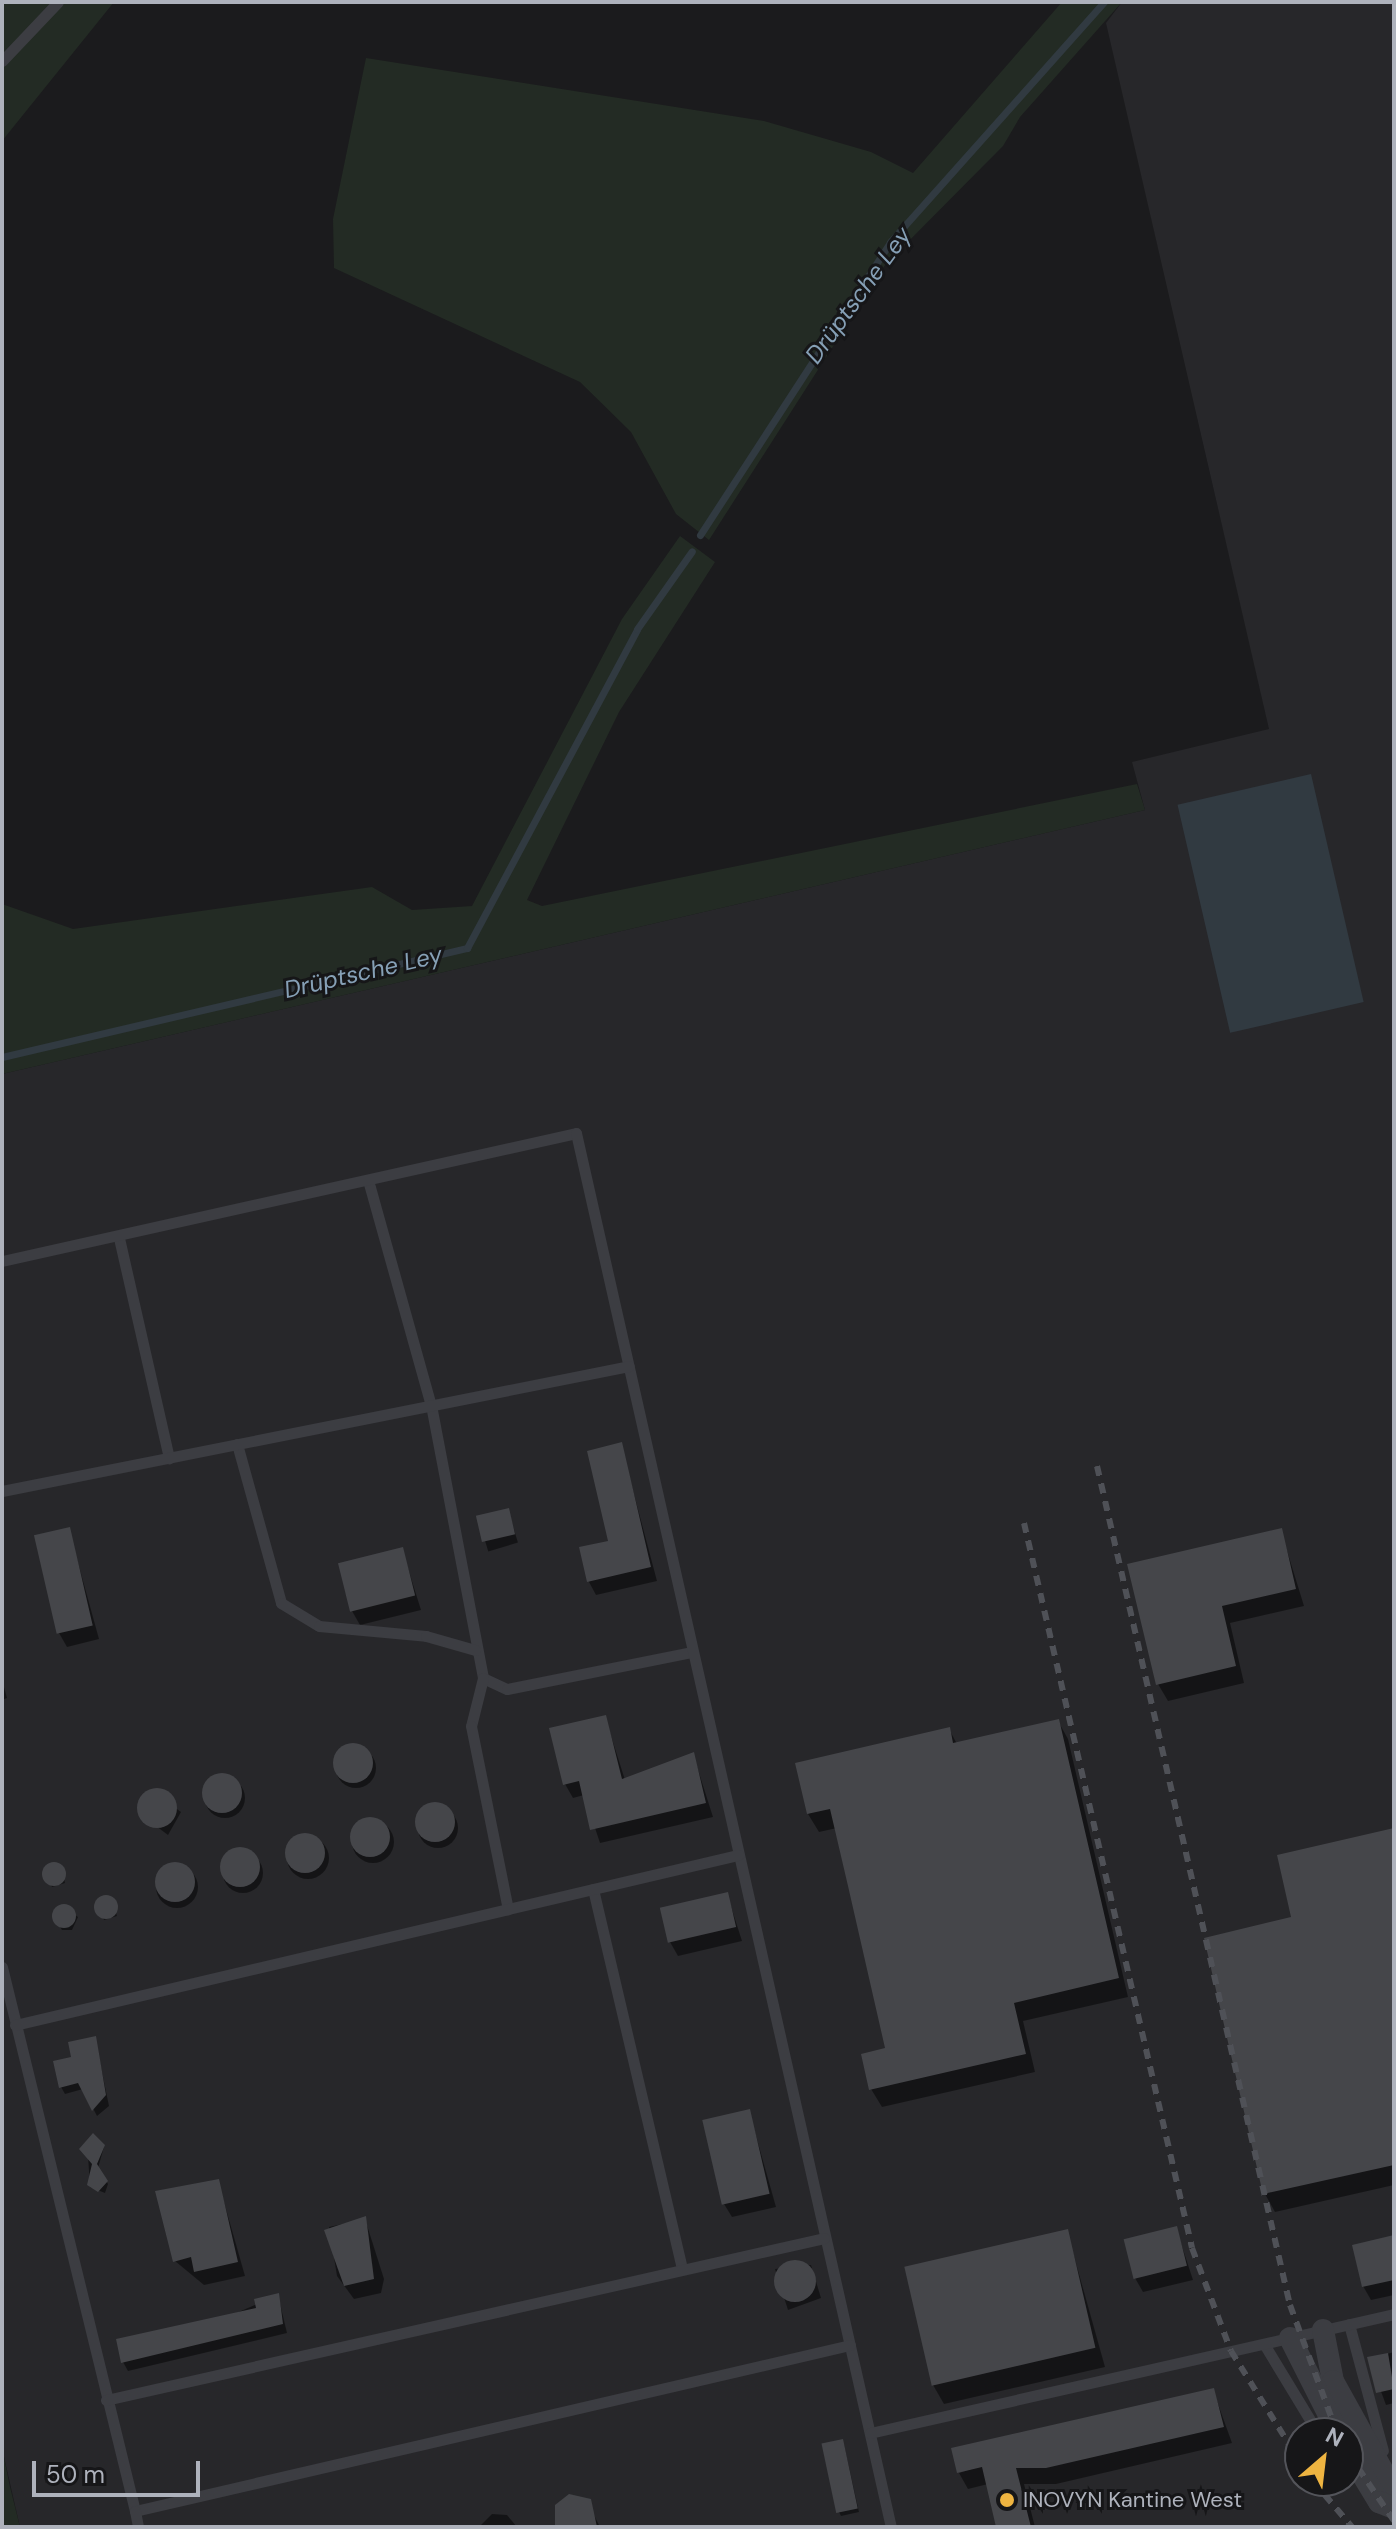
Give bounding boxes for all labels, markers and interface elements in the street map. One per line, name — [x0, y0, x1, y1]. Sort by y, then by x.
water label: Drüptsche Ley — [799, 221, 917, 369]
water label: Drüptsche Ley — [281, 940, 445, 1004]
north arrow — [1284, 2417, 1364, 2497]
text: N — [1321, 2421, 1348, 2454]
scale bar — [36, 2445, 204, 2495]
text: 50 m — [46, 2459, 105, 2490]
place label: INOVYN Kantine West — [1023, 2487, 1242, 2513]
marker: INOVYN Kantine West — [998, 2491, 1016, 2509]

